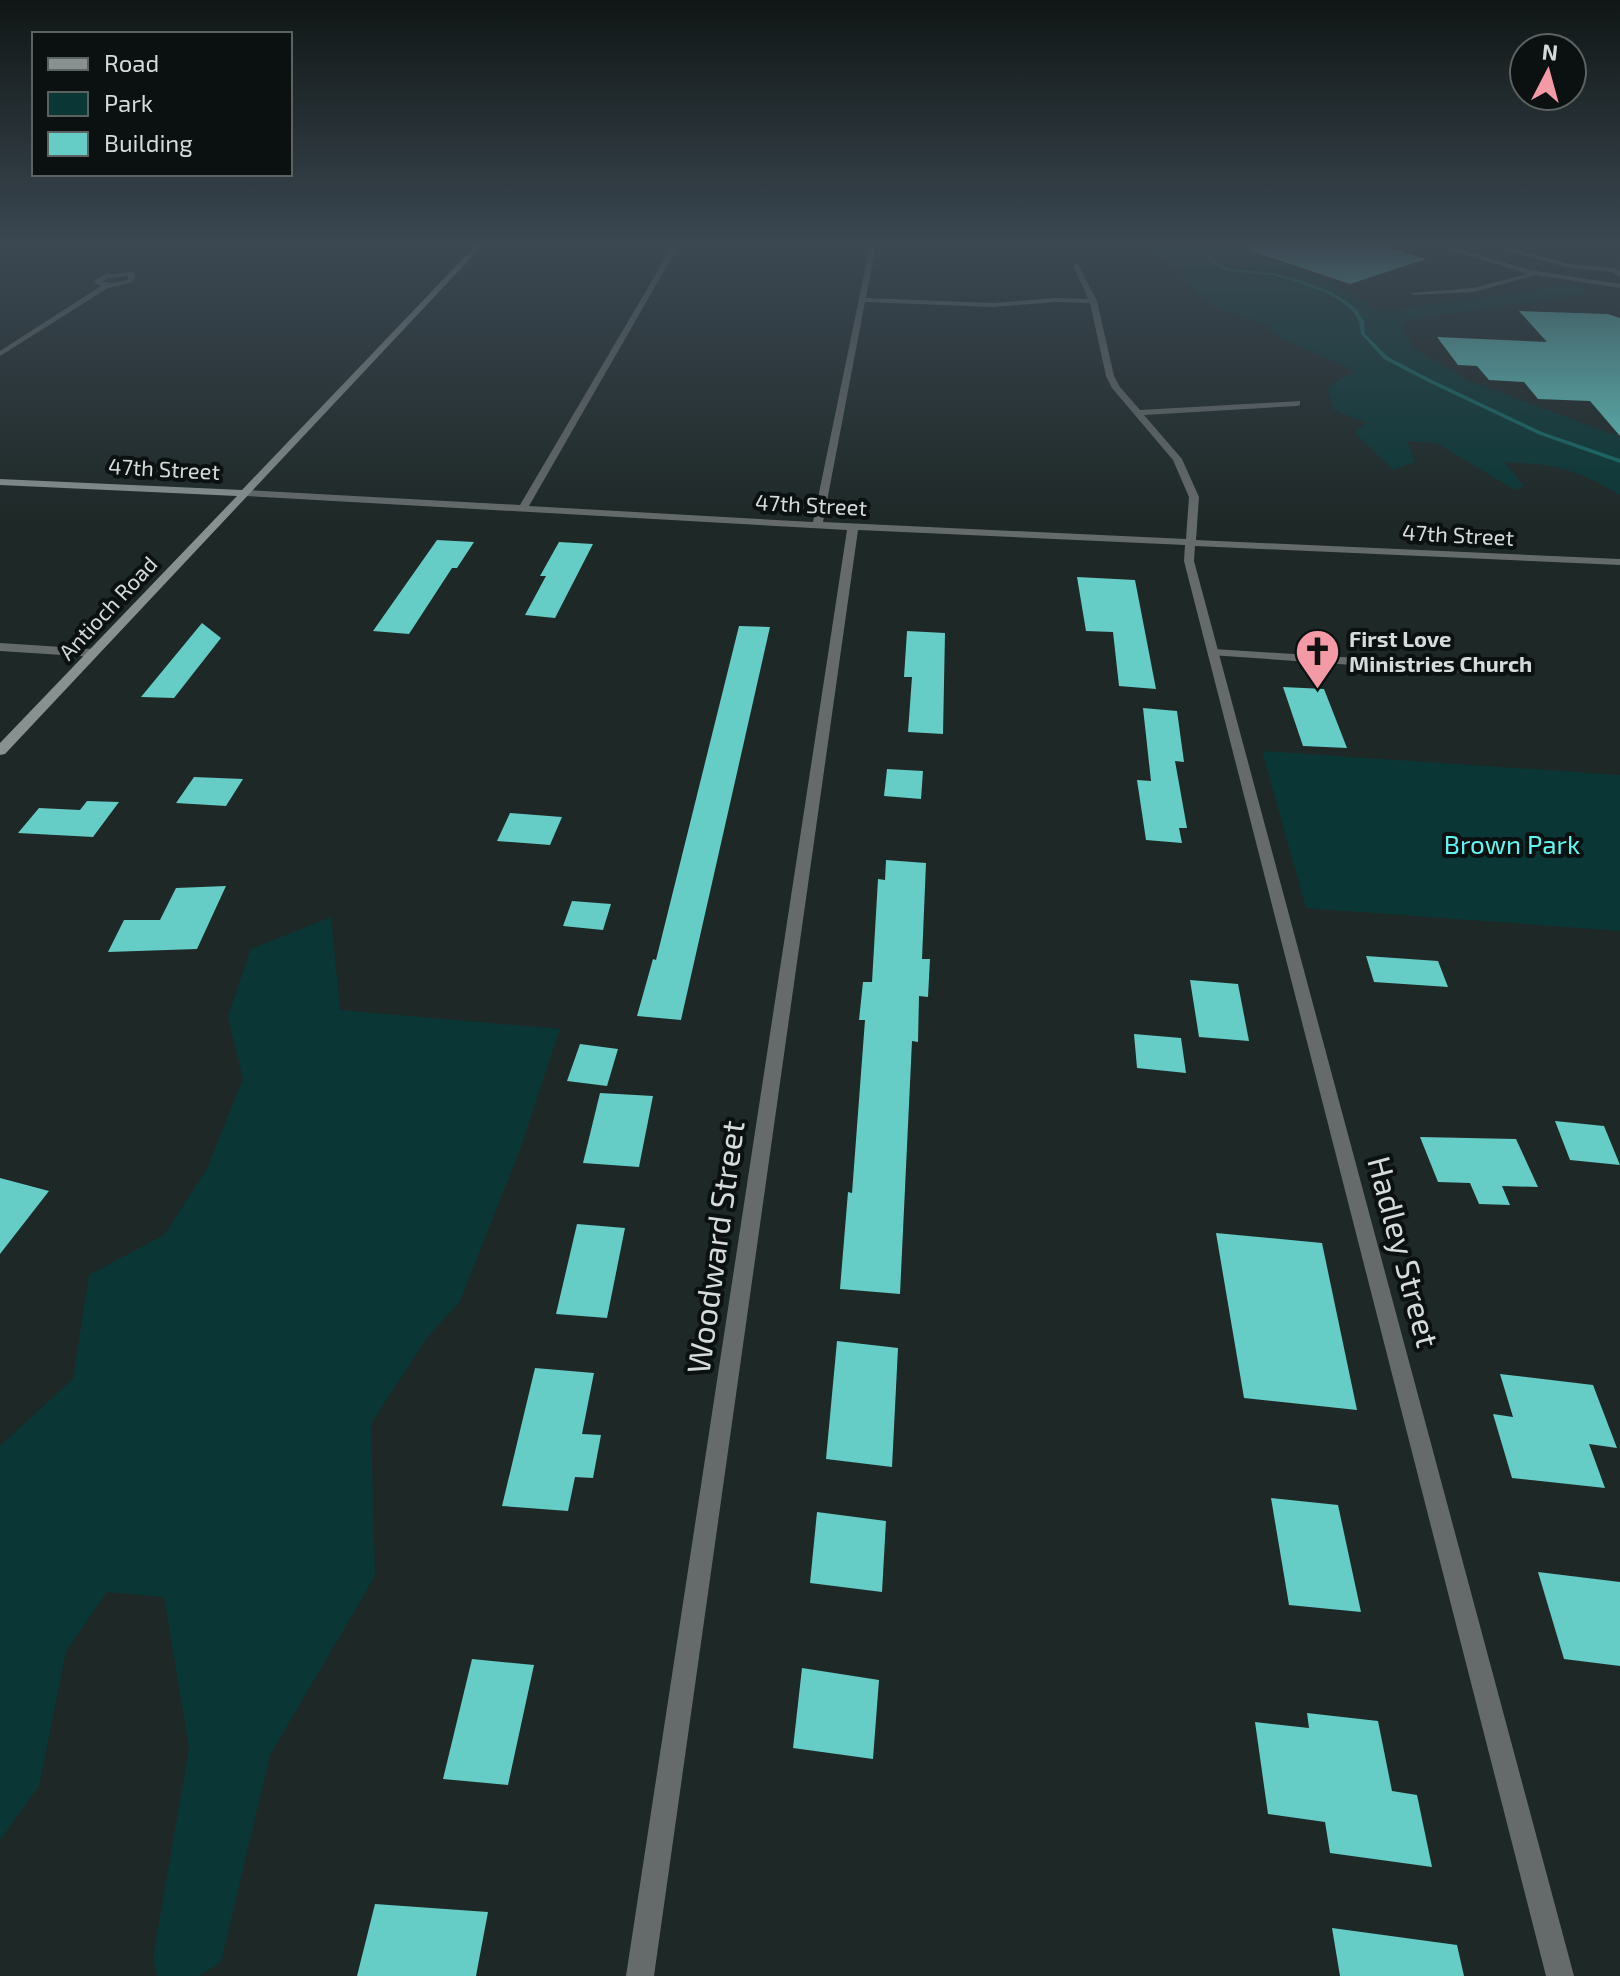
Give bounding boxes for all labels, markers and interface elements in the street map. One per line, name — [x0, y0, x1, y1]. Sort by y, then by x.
legend — [32, 32, 292, 176]
north arrow — [1508, 32, 1588, 112]
text: N — [1541, 37, 1559, 65]
text: Road — [104, 48, 159, 77]
text: Park — [104, 88, 153, 117]
text: Building — [104, 128, 193, 157]
street label: 47th Street — [107, 452, 221, 484]
street label: 47th Street — [754, 488, 868, 520]
street label: 47th Street — [1401, 518, 1515, 550]
street label: Antioch Road — [53, 550, 162, 664]
place label: First Love Ministries Church — [1349, 625, 1532, 676]
church icon: First Love Ministries Church — [1294, 628, 1342, 691]
park label: Brown Park — [1444, 828, 1580, 859]
street label: Woodward Street — [677, 1118, 751, 1376]
street label: Hadley Street — [1361, 1152, 1449, 1351]

